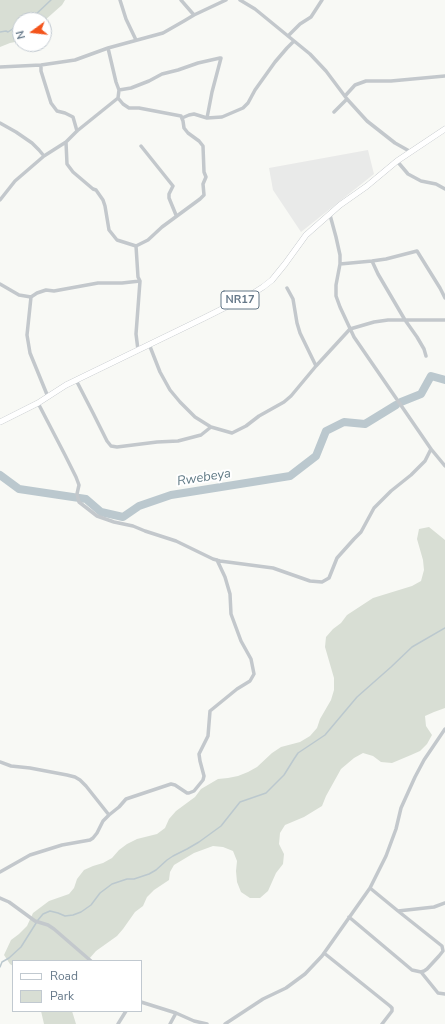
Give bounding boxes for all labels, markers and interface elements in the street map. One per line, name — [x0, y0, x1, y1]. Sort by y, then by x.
north arrow — [12, 12, 52, 52]
text: N — [13, 29, 29, 41]
road number: NR17 — [221, 291, 259, 309]
water label: Rwebeya — [176, 466, 232, 490]
legend — [12, 960, 142, 1012]
text: Road — [50, 968, 78, 984]
text: Park — [50, 988, 74, 1004]

